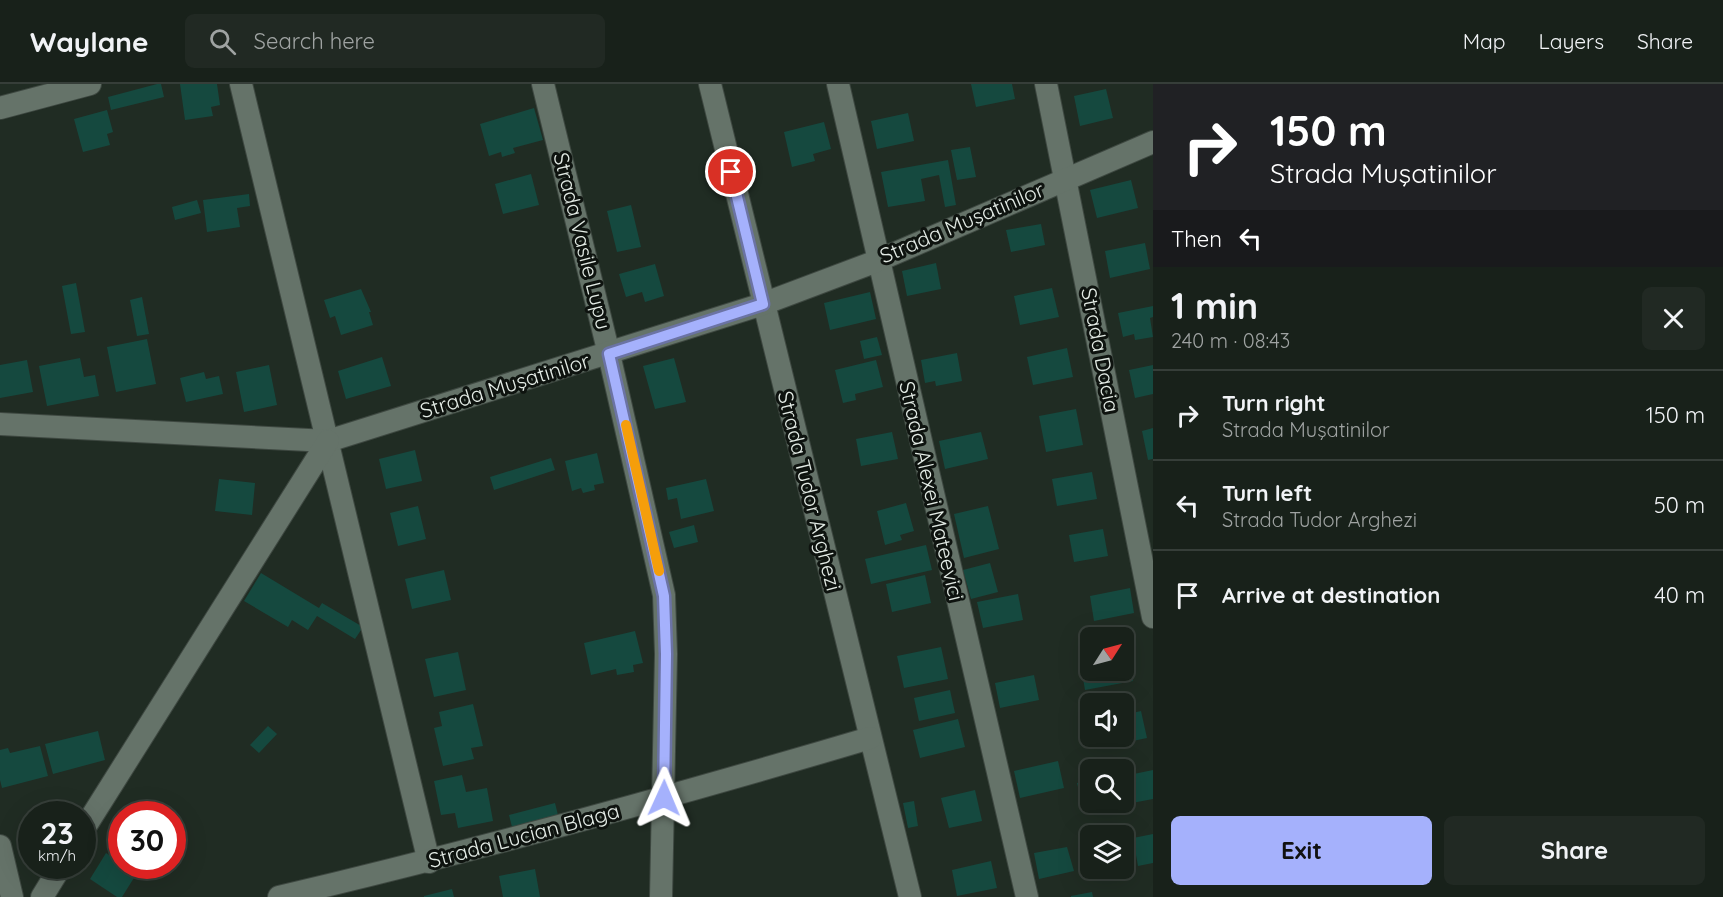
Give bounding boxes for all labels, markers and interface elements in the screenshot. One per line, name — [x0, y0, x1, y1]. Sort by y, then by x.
search box — [185, 14, 605, 68]
text: Waylane — [30, 24, 149, 59]
icon: search — [206, 25, 239, 58]
text: Search here — [254, 27, 375, 55]
text: Map — [1463, 28, 1506, 54]
text: Layers — [1539, 28, 1604, 54]
text: Share — [1637, 28, 1693, 54]
text: 150 m — [1270, 104, 1387, 157]
icon: right — [1171, 108, 1249, 186]
pin — [705, 146, 756, 197]
street label: Strada Vasile Lupu — [548, 150, 618, 332]
icon: arrive — [714, 155, 747, 188]
text: Strada Muşatinilor — [1270, 156, 1497, 190]
street label: Strada Muşatinilor — [875, 176, 1048, 268]
icon: left — [1234, 222, 1267, 255]
text: Then — [1171, 225, 1222, 253]
text: 1 min — [1171, 283, 1258, 328]
street label: Strada Dacia — [1076, 285, 1126, 414]
button: close — [1642, 287, 1705, 350]
text: 240 m · 08:43 — [1171, 328, 1290, 353]
street label: Strada Muşatinilor — [417, 347, 593, 423]
street label: Strada Alexei Mateevici — [894, 379, 970, 603]
street label: Strada Tudor Arghezi — [773, 388, 847, 593]
text: Turn right — [1222, 389, 1326, 417]
icon: right — [1171, 399, 1204, 432]
text: 150 m — [1646, 401, 1705, 429]
text: Strada Muşatinilor — [1222, 417, 1390, 442]
text: Turn left — [1222, 479, 1312, 507]
icon: left — [1171, 489, 1204, 522]
text: 50 m — [1654, 491, 1705, 519]
text: Strada Tudor Arghezi — [1222, 507, 1417, 532]
icon: arrive — [1171, 579, 1204, 612]
text: Arrive at destination — [1222, 581, 1440, 609]
text: 40 m — [1654, 581, 1705, 609]
north arrow — [1080, 627, 1134, 681]
map controls — [1080, 627, 1134, 879]
button: sound — [1080, 693, 1134, 747]
button: search — [1080, 759, 1134, 813]
position arrow — [632, 766, 696, 830]
street label: Strada Lucian Blaga — [425, 797, 622, 873]
speed limit sign: 30 — [108, 801, 186, 879]
text: 23 — [40, 814, 74, 852]
button: Exit — [1171, 816, 1432, 885]
button: Share — [1444, 816, 1705, 885]
button: layers — [1080, 825, 1134, 879]
text: km/h — [38, 846, 76, 865]

